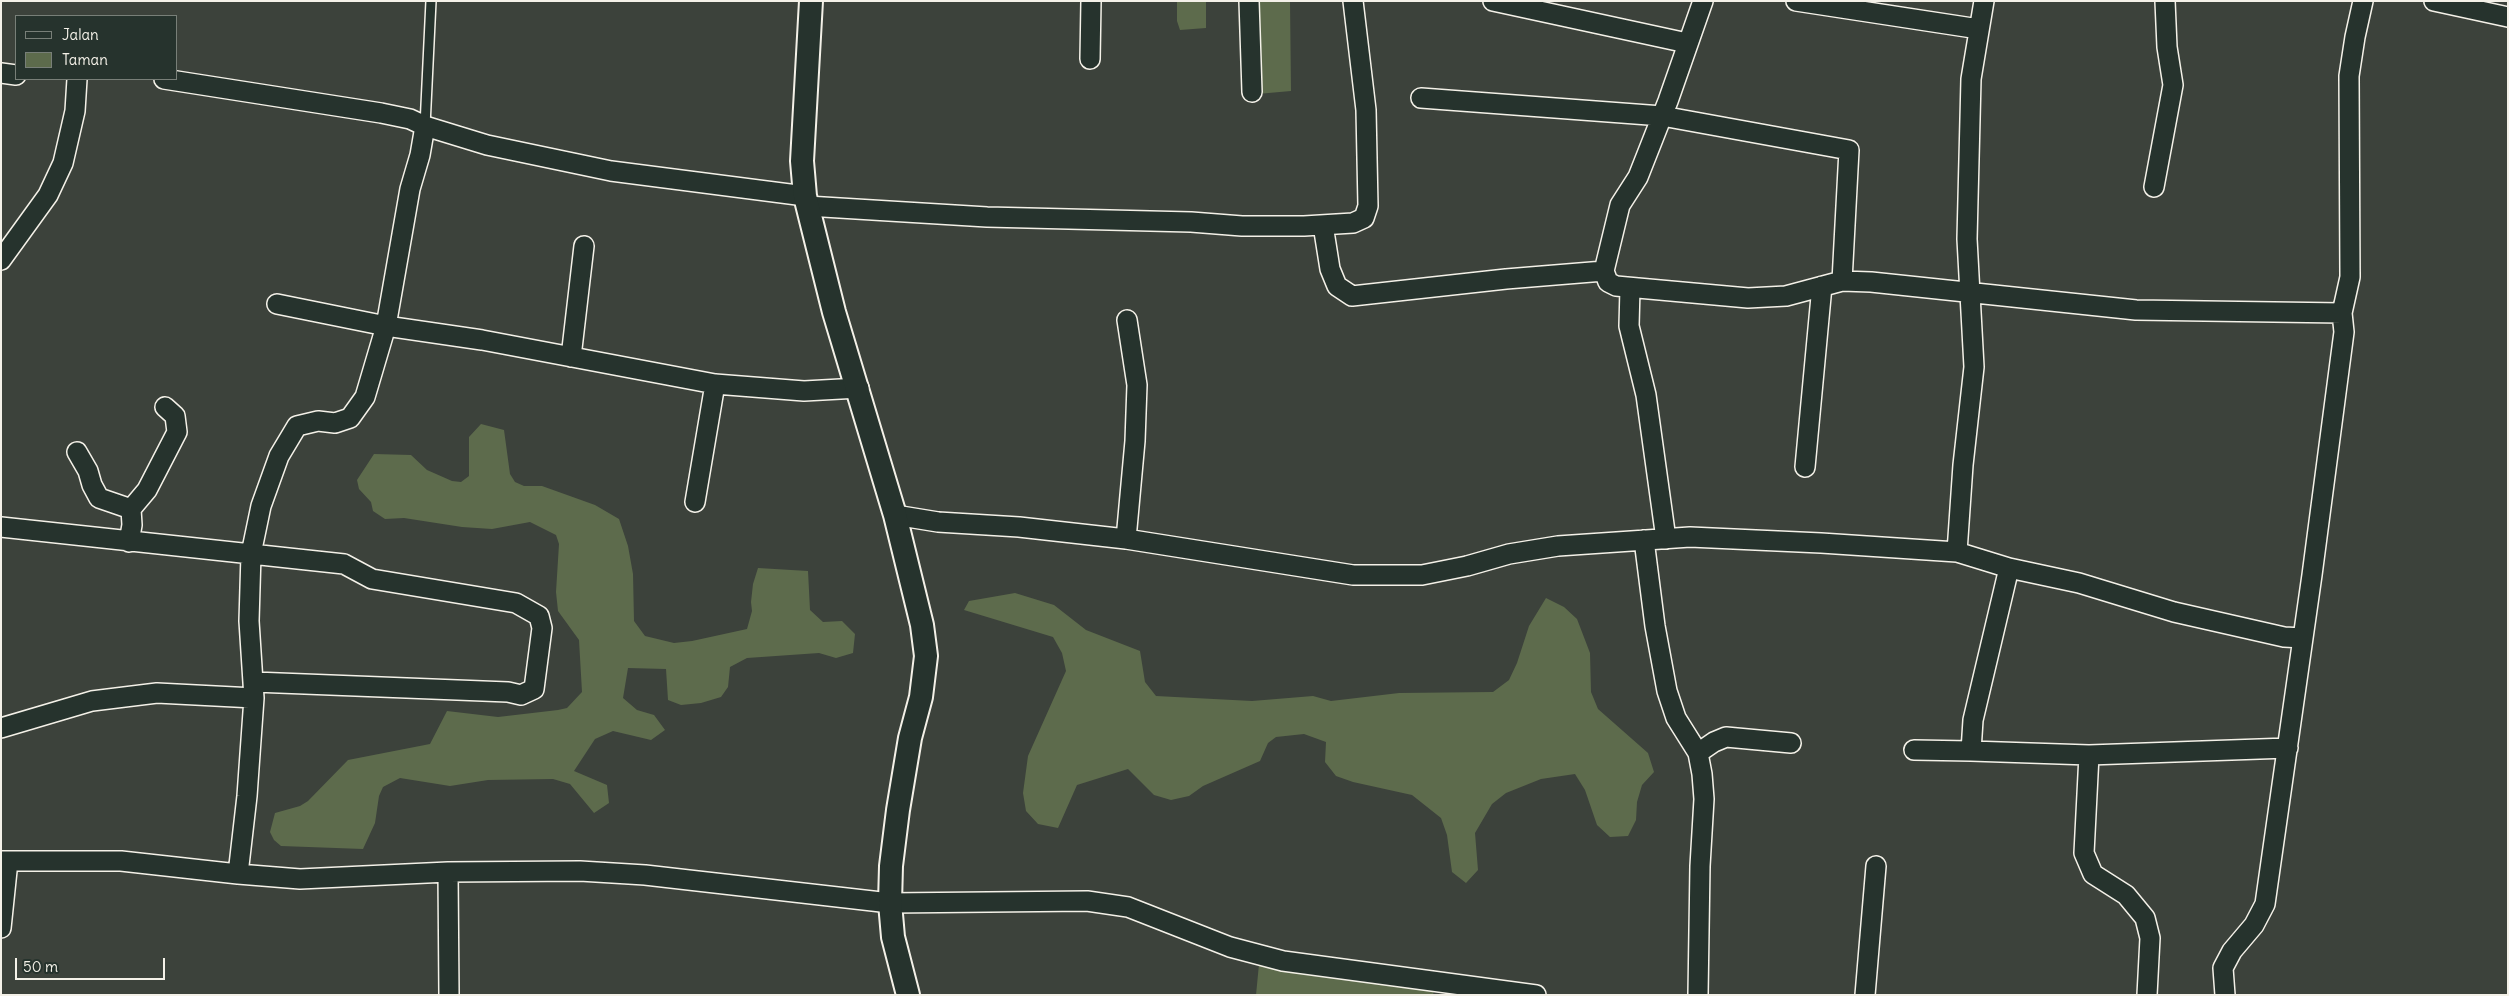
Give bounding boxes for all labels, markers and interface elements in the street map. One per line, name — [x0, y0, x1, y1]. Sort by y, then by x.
legend — [15, 15, 178, 80]
text: Jalan — [62, 25, 99, 44]
text: Taman — [62, 50, 108, 69]
scale bar — [18, 948, 168, 980]
text: 50 m — [23, 957, 58, 976]

